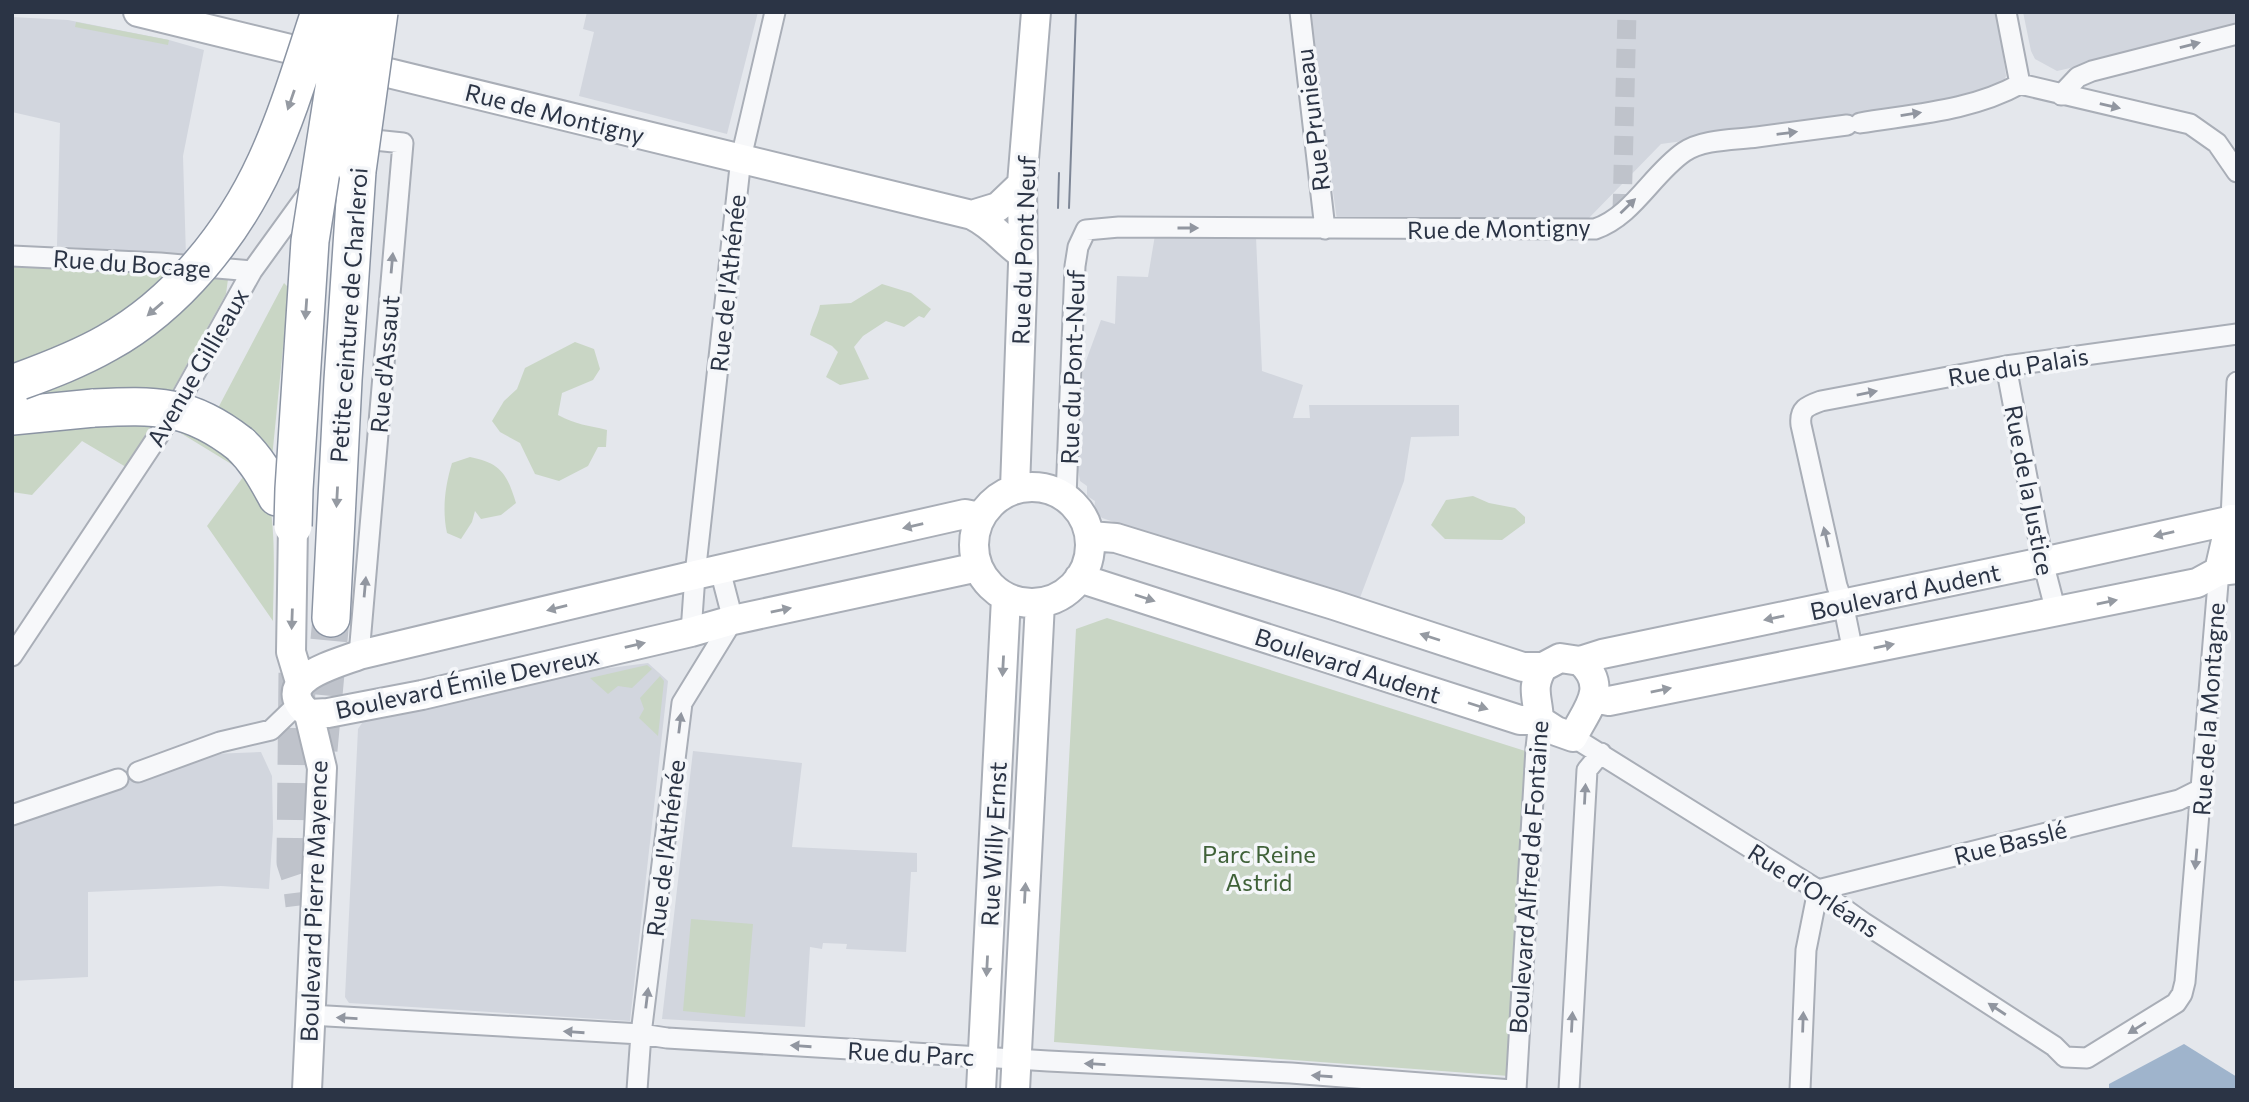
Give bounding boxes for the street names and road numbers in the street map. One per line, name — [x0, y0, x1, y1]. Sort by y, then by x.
street label: Rue Prunieau — [1289, 47, 1335, 193]
street label: Rue de Montigny — [462, 77, 648, 149]
street label: Rue du Pont Neuf — [1005, 154, 1041, 345]
street label: Petite ceinture de Charleroi — [323, 166, 373, 464]
street label: Rue de l'Athénée — [703, 193, 751, 373]
street label: Rue de Montigny — [1407, 212, 1591, 244]
street label: Rue du Bocage — [52, 243, 212, 283]
street label: Rue du Pont-Neuf — [1054, 269, 1090, 465]
street label: Avenue Gillieaux — [140, 282, 254, 451]
street label: Rue d'Assaut — [364, 294, 404, 434]
street label: Rue du Palais — [1946, 341, 2090, 391]
street label: Rue de la Justice — [1999, 402, 2061, 578]
street label: Boulevard Audent — [1807, 557, 2003, 625]
street label: Rue de la Montagne — [2186, 601, 2230, 817]
street label: Boulevard Audent — [1251, 621, 1445, 709]
street label: Boulevard Émile Devreux — [332, 640, 602, 724]
street label: Boulevard Alfred de Fontaine — [1503, 719, 1553, 1035]
street label: Rue de l'Athénée — [640, 758, 690, 938]
street label: Boulevard Pierre Mayence — [294, 760, 332, 1042]
street label: Rue Willy Ernst — [974, 761, 1012, 927]
street label: Rue Basslé — [1951, 814, 2069, 870]
street label: Rue d'Orléans — [1743, 837, 1885, 943]
street label: Rue du Parc — [847, 1035, 975, 1071]

